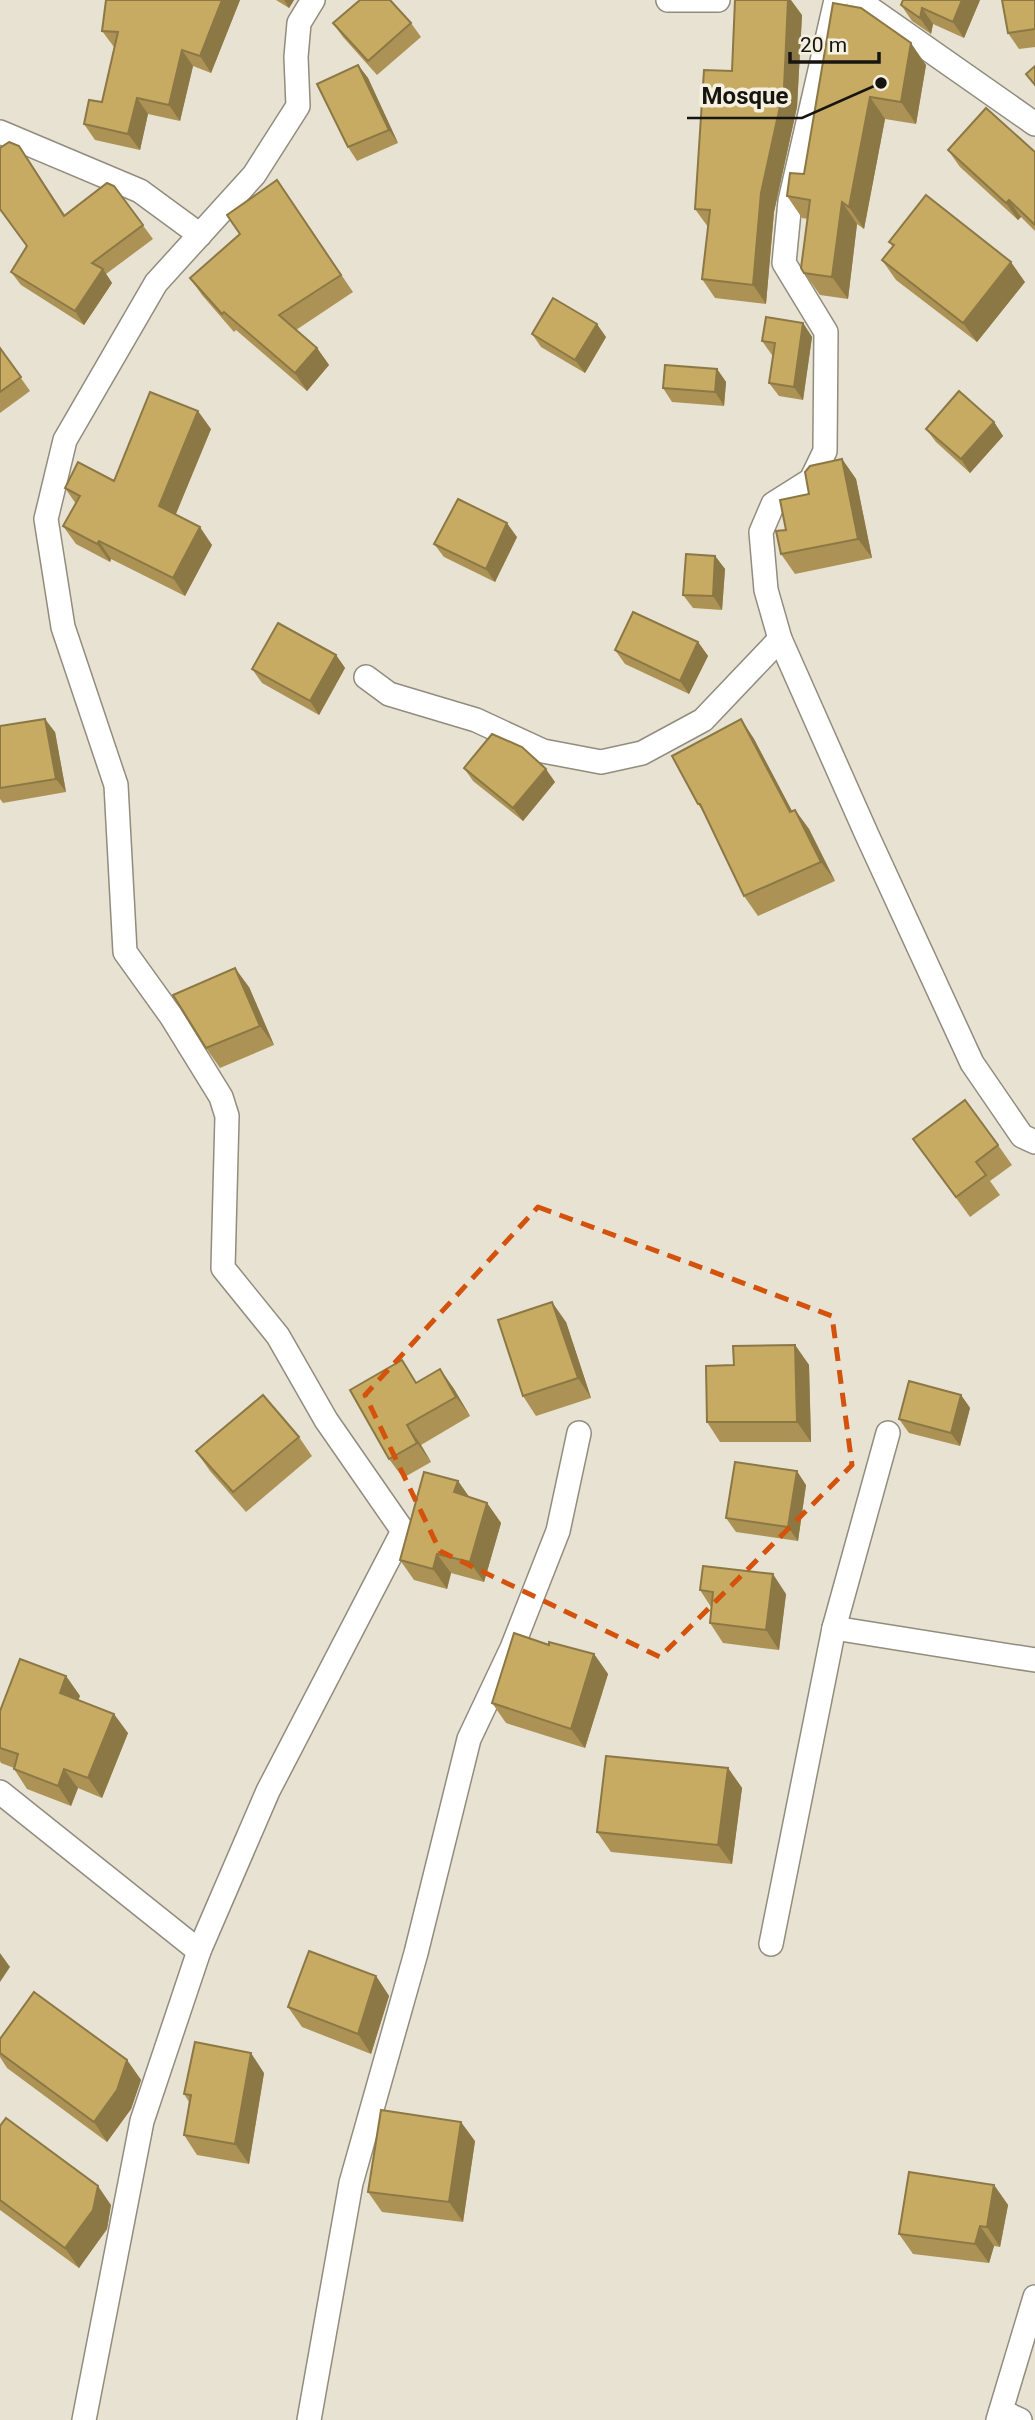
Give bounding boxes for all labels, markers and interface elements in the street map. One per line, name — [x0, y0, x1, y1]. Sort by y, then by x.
scale bar — [790, 21, 879, 65]
text: 20 m — [800, 33, 847, 57]
callout: Mosque — [687, 73, 802, 118]
text: Mosque — [702, 82, 788, 110]

